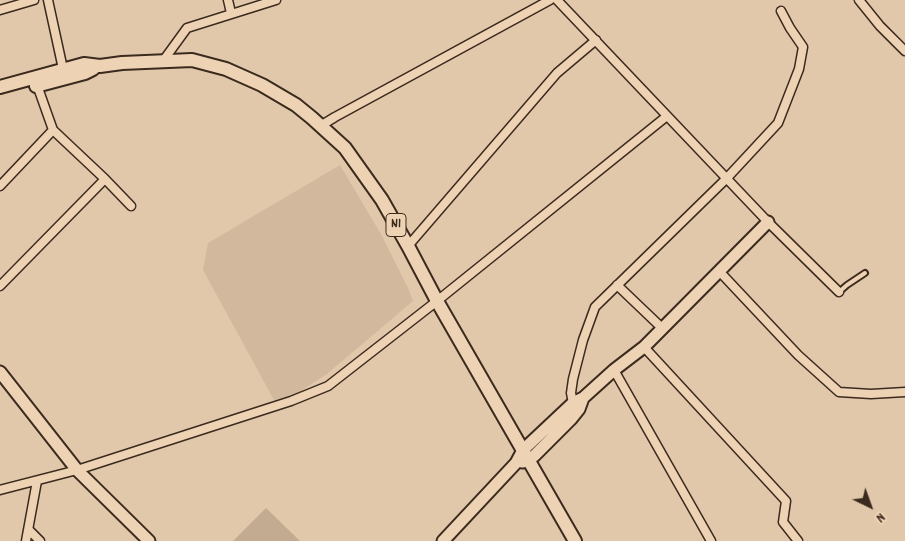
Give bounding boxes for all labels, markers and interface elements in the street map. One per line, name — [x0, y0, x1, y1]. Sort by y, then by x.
road number: N1 — [386, 214, 406, 236]
north arrow — [845, 481, 895, 531]
text: N — [871, 507, 889, 527]

